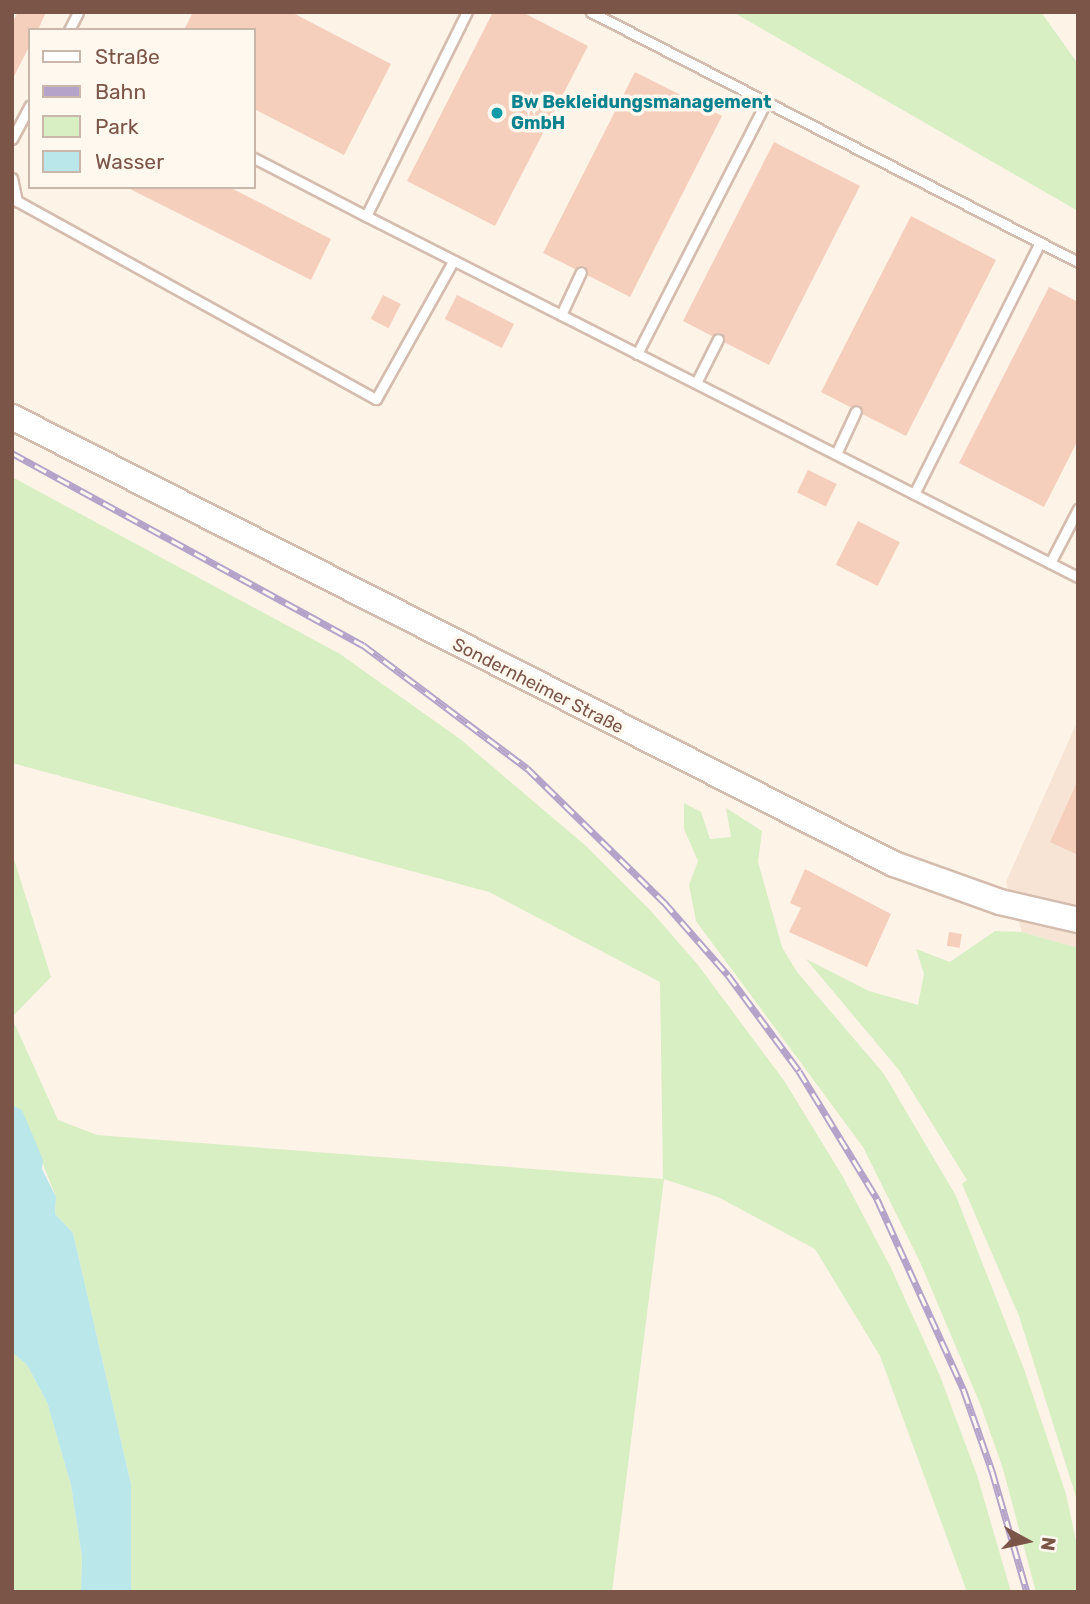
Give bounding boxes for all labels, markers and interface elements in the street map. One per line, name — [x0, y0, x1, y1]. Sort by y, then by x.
legend — [28, 28, 256, 189]
text: Straße — [95, 44, 160, 69]
text: Bahn — [95, 79, 146, 104]
place label: Bw Bekleidungsmanagement GmbH — [511, 92, 772, 134]
marker: Bw Bekleidungsmanagement GmbH — [489, 105, 505, 121]
text: Park — [95, 114, 139, 139]
text: Wasser — [95, 149, 164, 174]
street label: Sondernheimer Straße — [449, 633, 627, 739]
north arrow — [992, 1506, 1062, 1576]
text: N — [1036, 1536, 1061, 1552]

